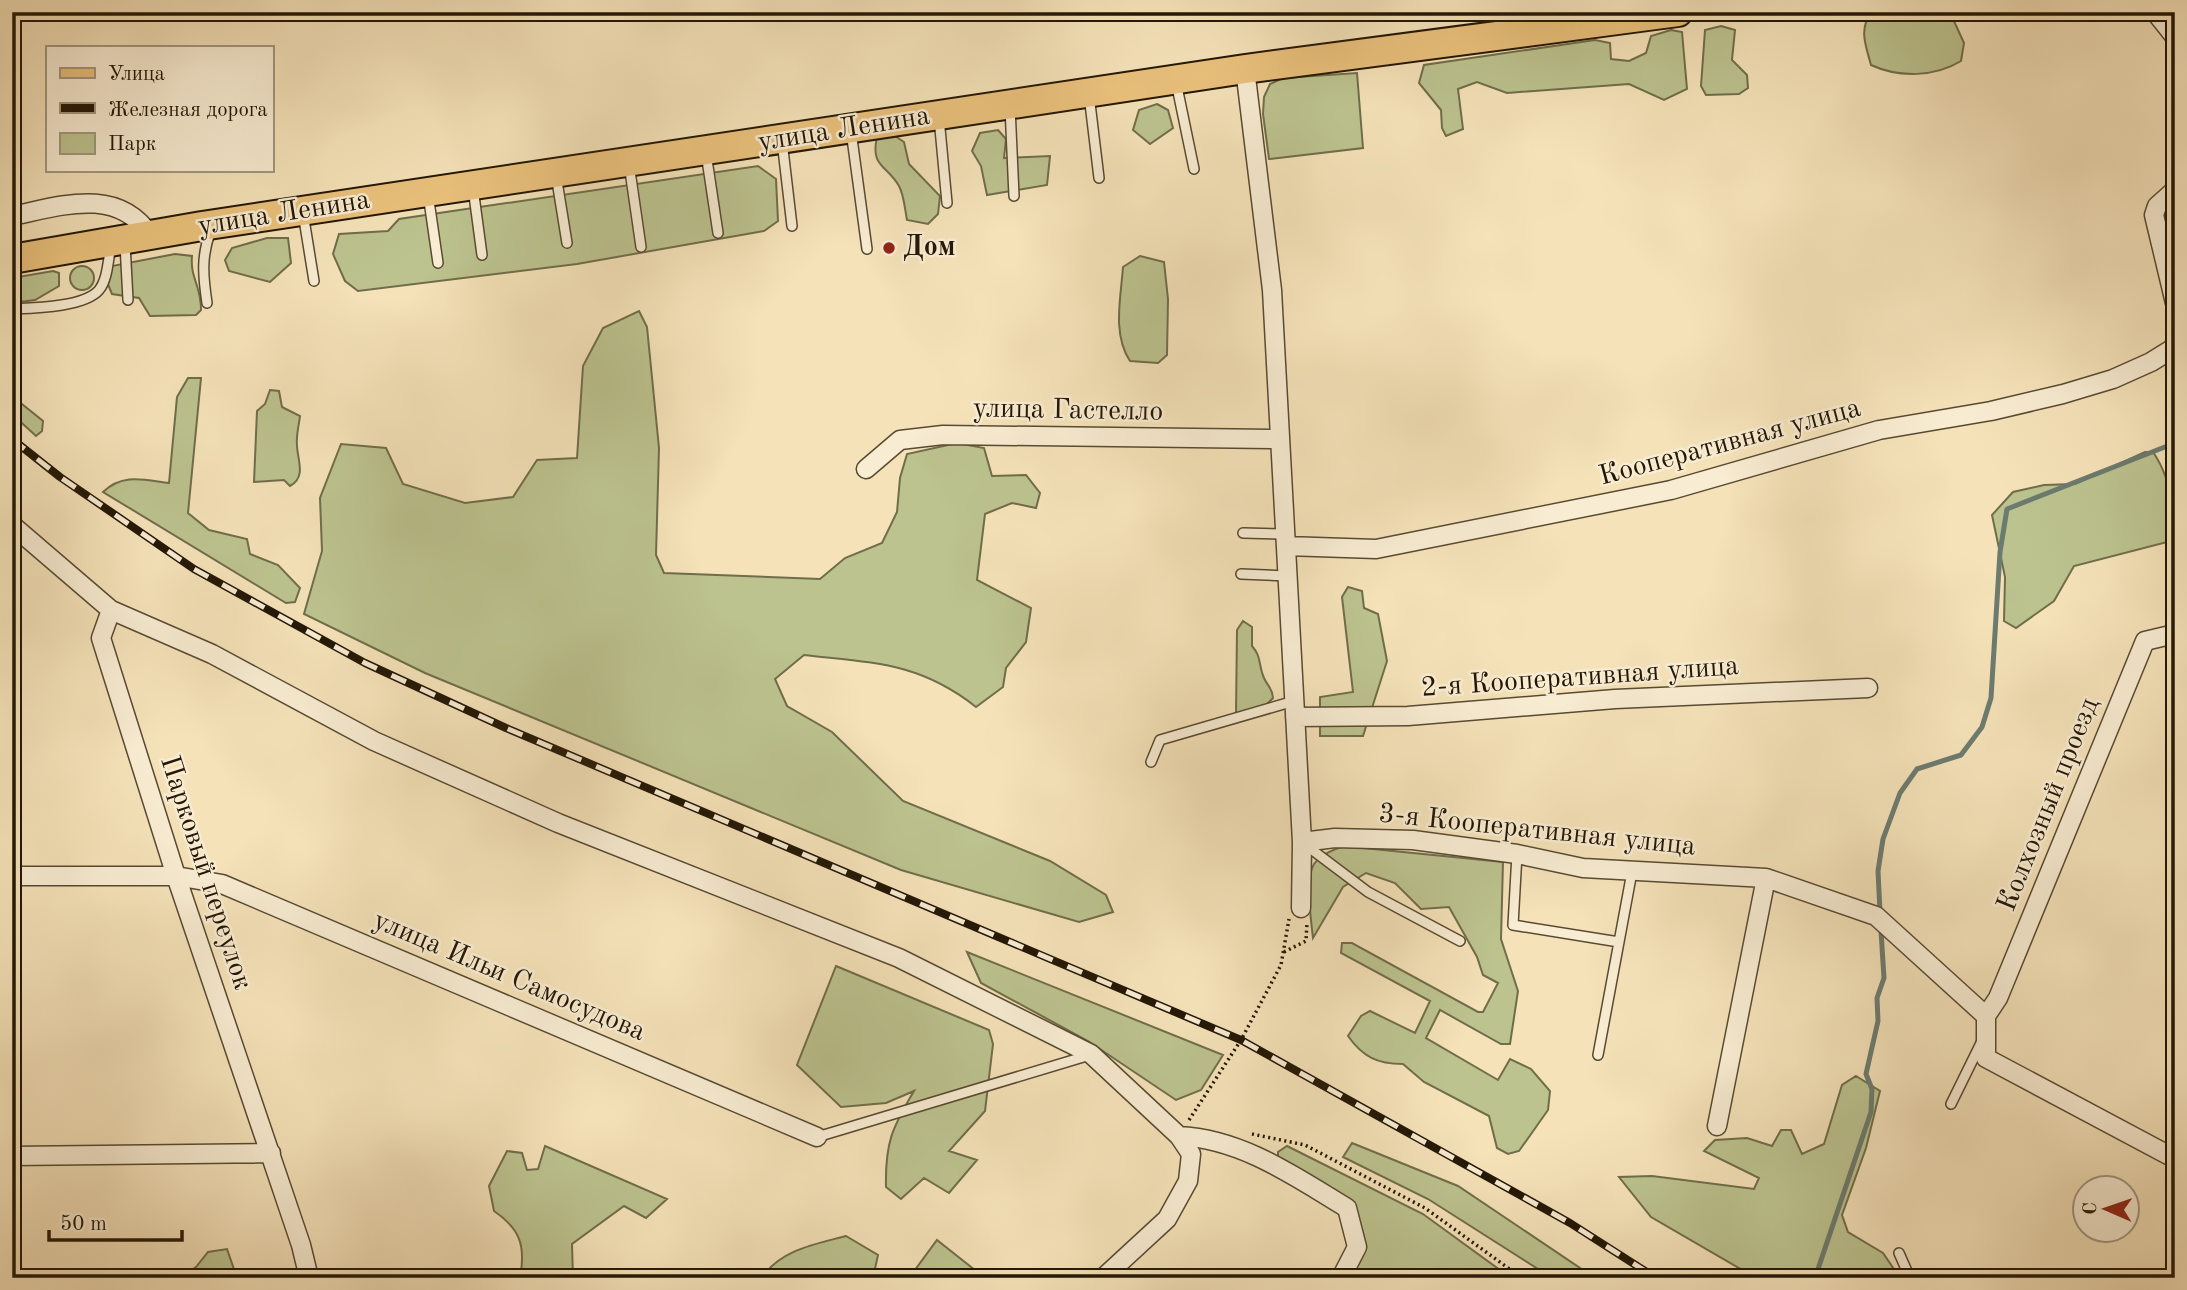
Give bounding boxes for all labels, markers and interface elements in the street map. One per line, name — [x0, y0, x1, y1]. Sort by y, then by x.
legend — [46, 46, 273, 172]
text: Улица — [108, 64, 165, 85]
text: Железная дорога — [108, 100, 268, 121]
street label: улица Ленина — [756, 103, 932, 157]
text: Парк — [108, 134, 157, 155]
street label: улица Ленина — [196, 187, 372, 241]
place label: Дом — [903, 234, 956, 262]
marker: Дом — [881, 240, 897, 256]
street label: улица Гастелло — [973, 395, 1163, 427]
street label: Кооперативная улица — [1596, 395, 1864, 491]
street label: 2-я Кооперативная улица — [1420, 653, 1740, 703]
street label: Колхозный проезд — [1993, 694, 2105, 916]
street label: Парковый переулок — [154, 753, 256, 993]
street label: 3-я Кооперативная улица — [1377, 800, 1697, 862]
street label: улица Ильи Самосудова — [369, 907, 649, 1047]
north arrow — [2072, 1174, 2142, 1244]
scale bar — [49, 1199, 182, 1243]
text: С — [2082, 1202, 2101, 1215]
text: 50 m — [60, 1214, 107, 1235]

